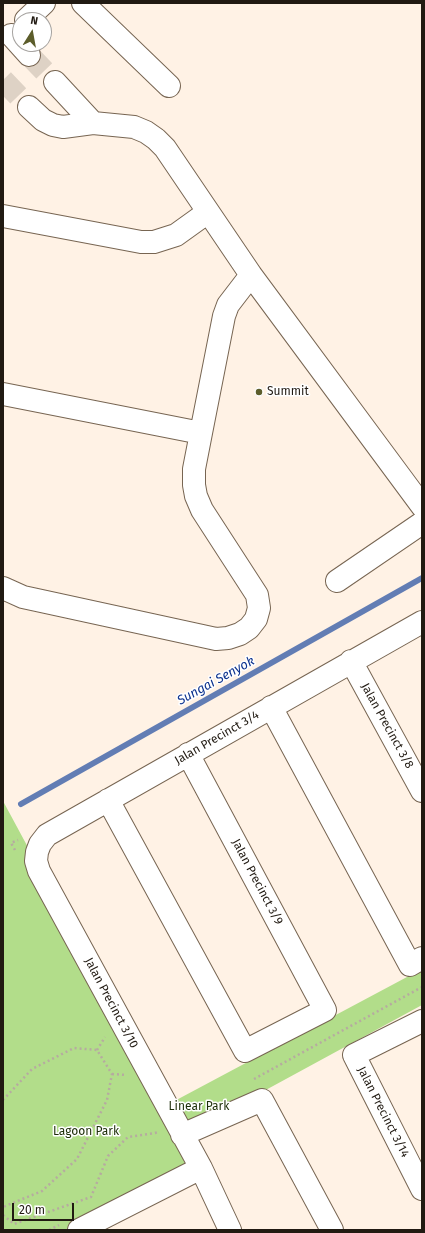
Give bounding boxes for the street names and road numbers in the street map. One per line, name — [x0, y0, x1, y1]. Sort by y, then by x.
street label: Jalan Precinct 3/8 — [358, 681, 416, 771]
street label: Jalan Precinct 3/4 — [172, 708, 262, 768]
street label: Jalan Precinct 3/9 — [228, 837, 286, 927]
street label: Jalan Precinct 3/10 — [81, 955, 141, 1051]
street label: Jalan Precinct 3/14 — [354, 1064, 412, 1160]

